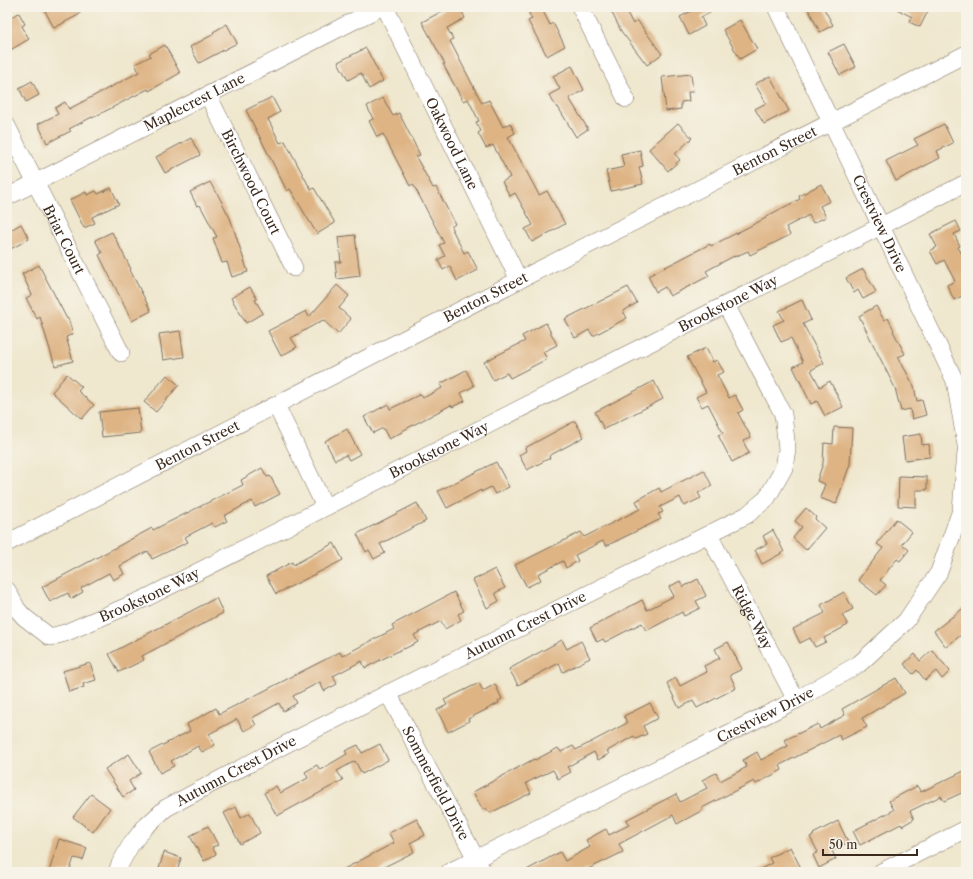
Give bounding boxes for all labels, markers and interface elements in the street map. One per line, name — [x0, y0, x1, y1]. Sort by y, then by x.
street label: Maplecrest Lane — [141, 69, 248, 135]
street label: Oakwood Lane — [422, 94, 482, 193]
street label: Benton Street — [729, 122, 820, 180]
street label: Birchwood Court — [218, 126, 285, 237]
street label: Crestview Drive — [849, 172, 911, 275]
street label: Briar Court — [39, 202, 89, 277]
street label: Benton Street — [440, 268, 531, 326]
street label: Brookstone Way — [675, 271, 781, 336]
street label: Benton Street — [152, 416, 242, 474]
street label: Brookstone Way — [386, 417, 492, 482]
street label: Brookstone Way — [96, 563, 203, 626]
street label: Ridge Way — [728, 582, 777, 653]
street label: Autumn Crest Drive — [461, 587, 589, 663]
street label: Crestview Drive — [714, 683, 817, 747]
street label: Sommerfield Drive — [398, 723, 473, 843]
street label: Autumn Crest Drive — [172, 731, 299, 810]
scale bar — [823, 831, 917, 857]
text: 50 m — [829, 837, 858, 852]

